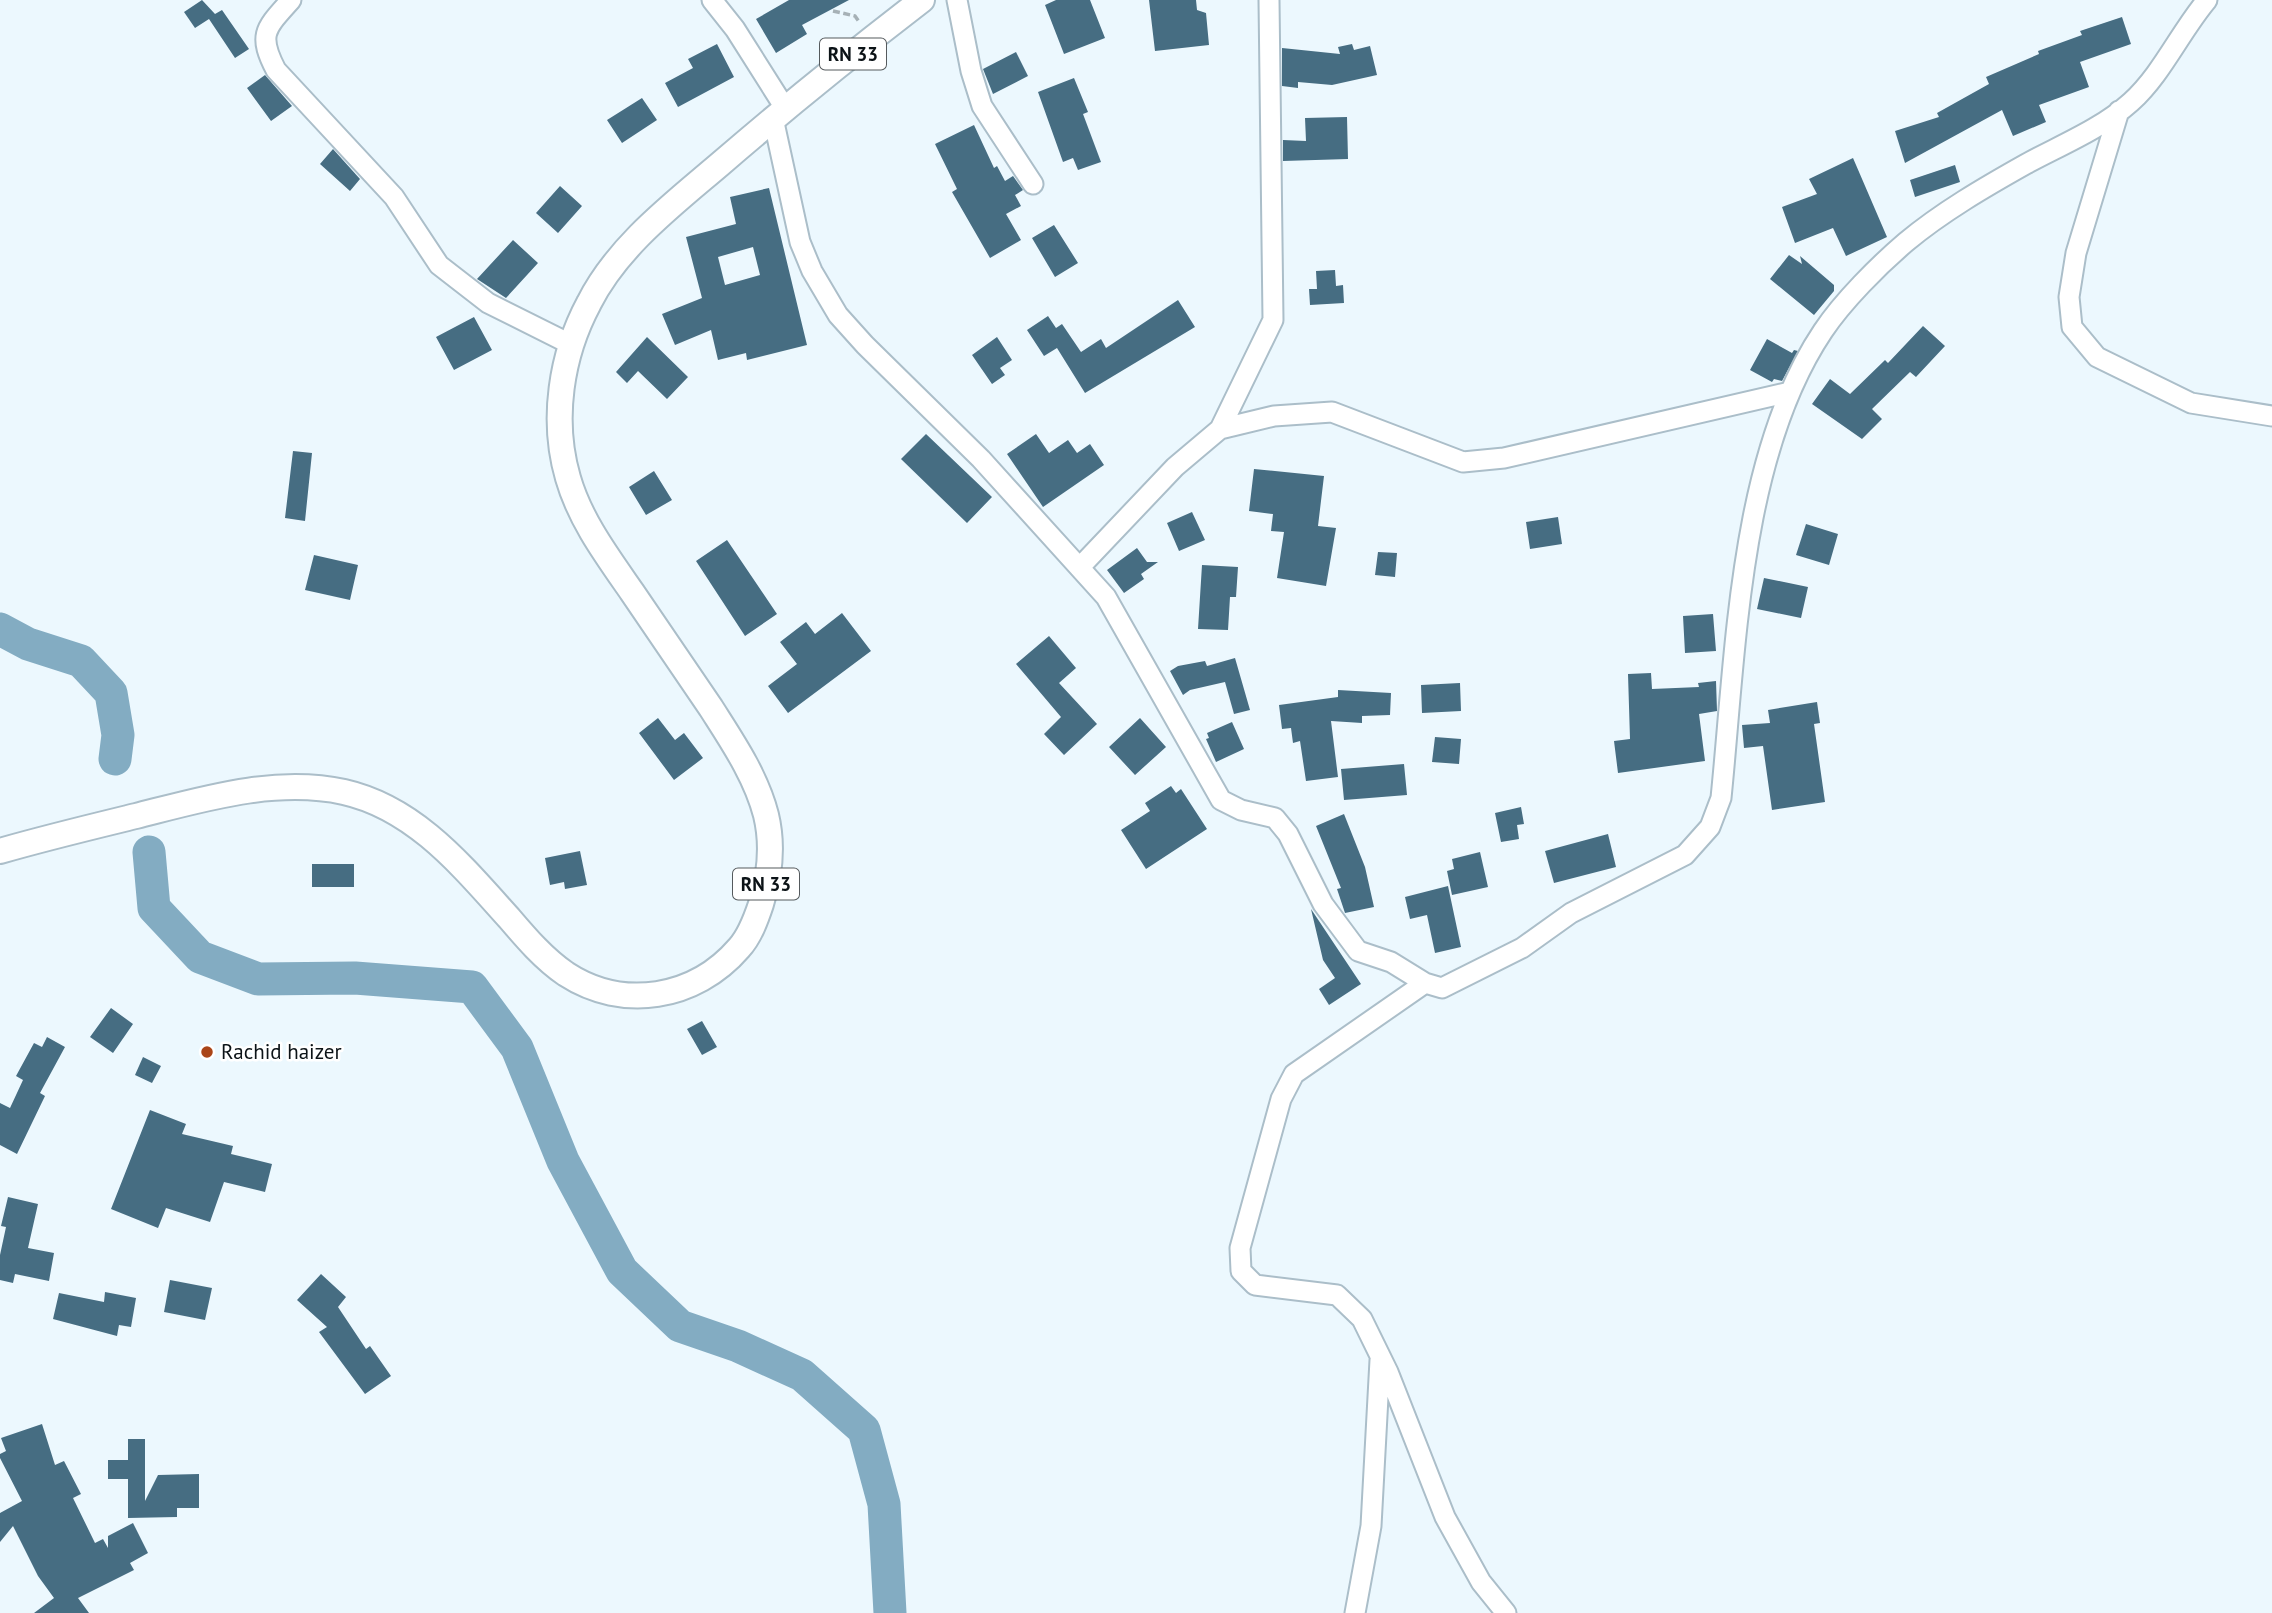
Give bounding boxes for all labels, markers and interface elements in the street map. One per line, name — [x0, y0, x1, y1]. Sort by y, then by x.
road number: RN 33 — [820, 38, 886, 70]
road number: RN 33 — [733, 869, 799, 900]
place label: Rachid haizer — [221, 1038, 342, 1065]
marker: Rachid haizer — [199, 1044, 215, 1060]

